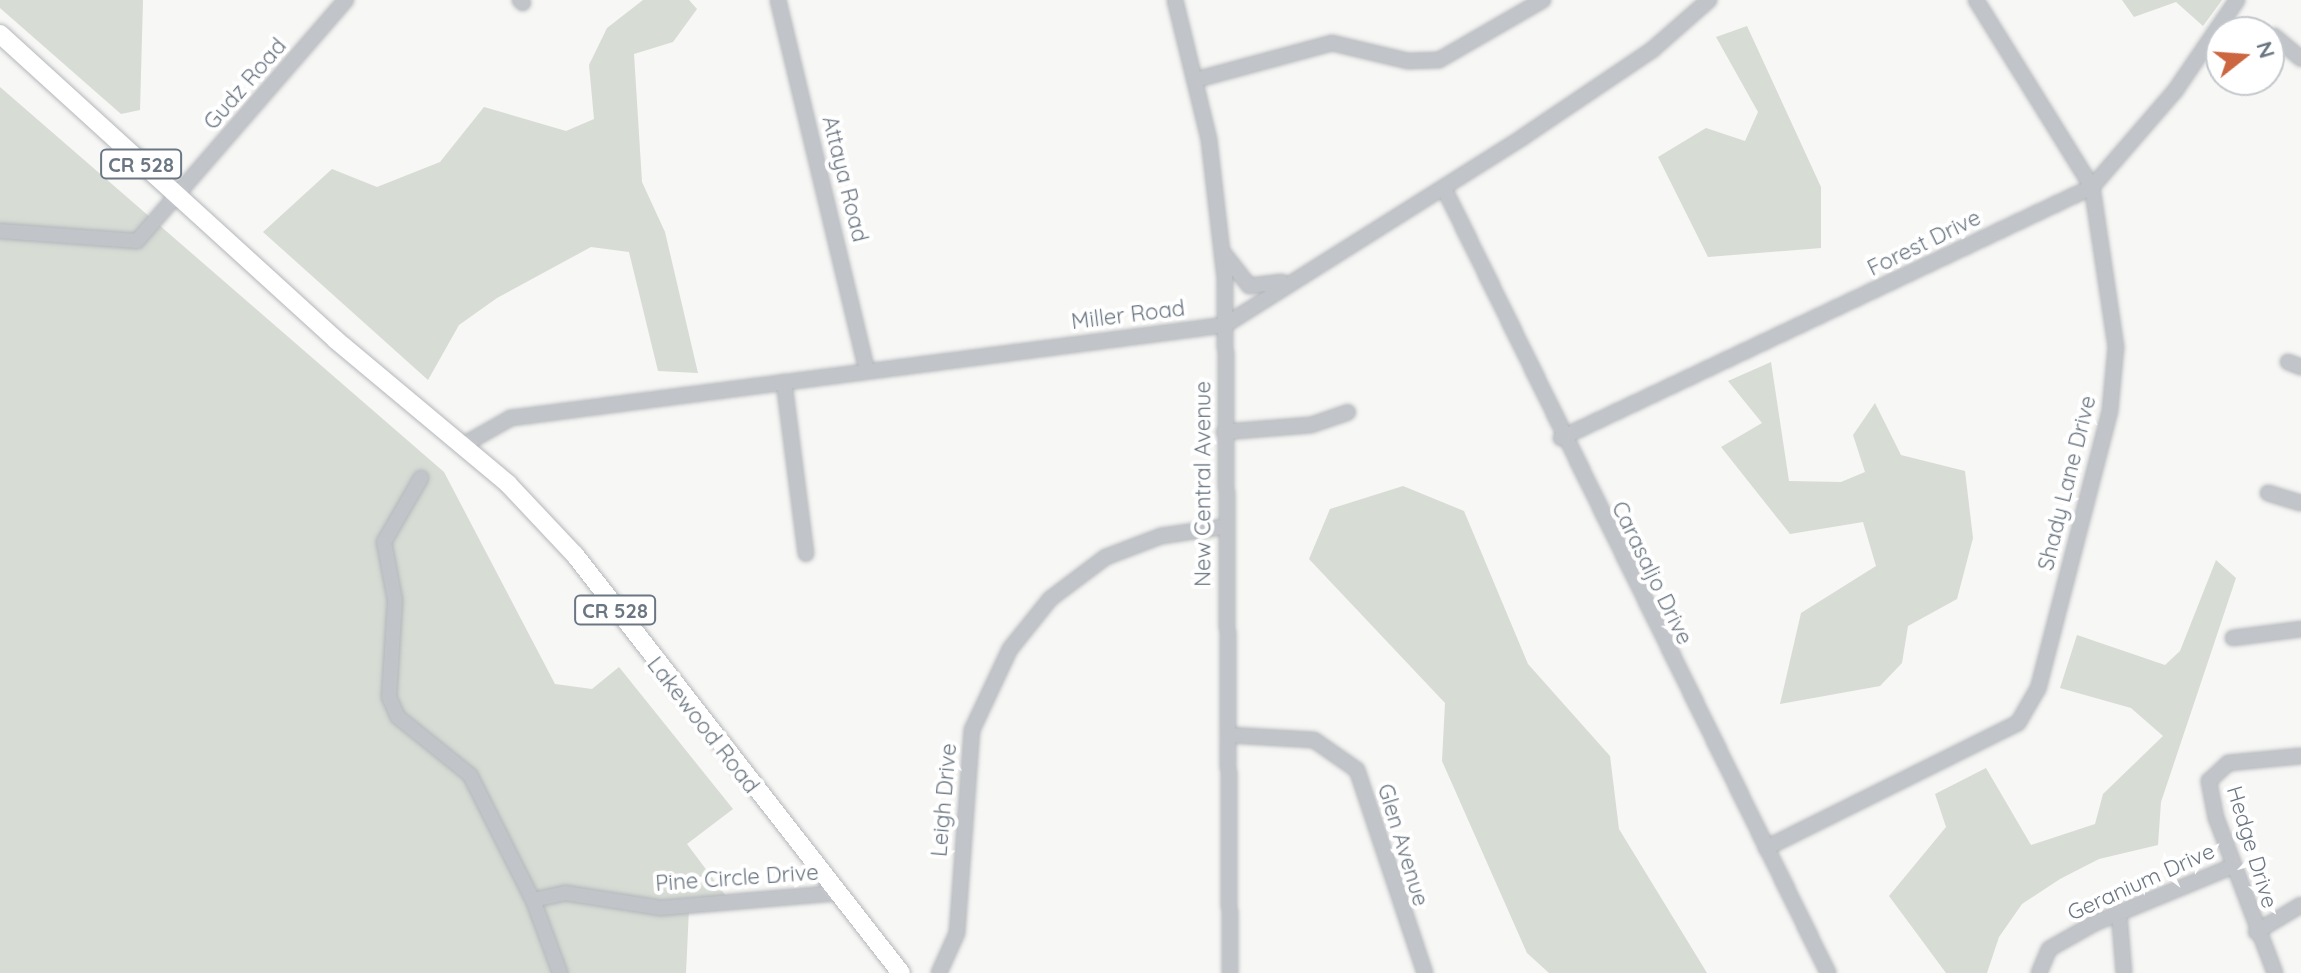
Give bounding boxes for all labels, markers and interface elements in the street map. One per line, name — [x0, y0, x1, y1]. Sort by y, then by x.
north arrow — [2205, 16, 2285, 96]
street label: Gudz Road — [198, 33, 292, 135]
text: N — [2250, 38, 2282, 61]
street label: Attaya Road — [817, 113, 873, 245]
road number: CR 528 — [99, 148, 183, 180]
street label: Forest Drive — [1863, 204, 1985, 282]
street label: Miller Road — [1070, 295, 1186, 335]
street label: New Central Avenue — [1190, 381, 1216, 587]
street label: Shady Lane Drive — [2033, 393, 2101, 573]
street label: Carasaljo Drive — [1606, 497, 1698, 649]
road number: CR 528 — [573, 594, 657, 626]
street label: Lakewood Road — [642, 652, 764, 798]
street label: Leigh Drive — [926, 742, 962, 858]
street label: Glen Avenue — [1372, 781, 1434, 909]
street label: Hedge Drive — [2221, 783, 2283, 911]
street label: Geranium Drive — [2063, 838, 2219, 926]
street label: Pine Circle Drive — [654, 859, 820, 897]

